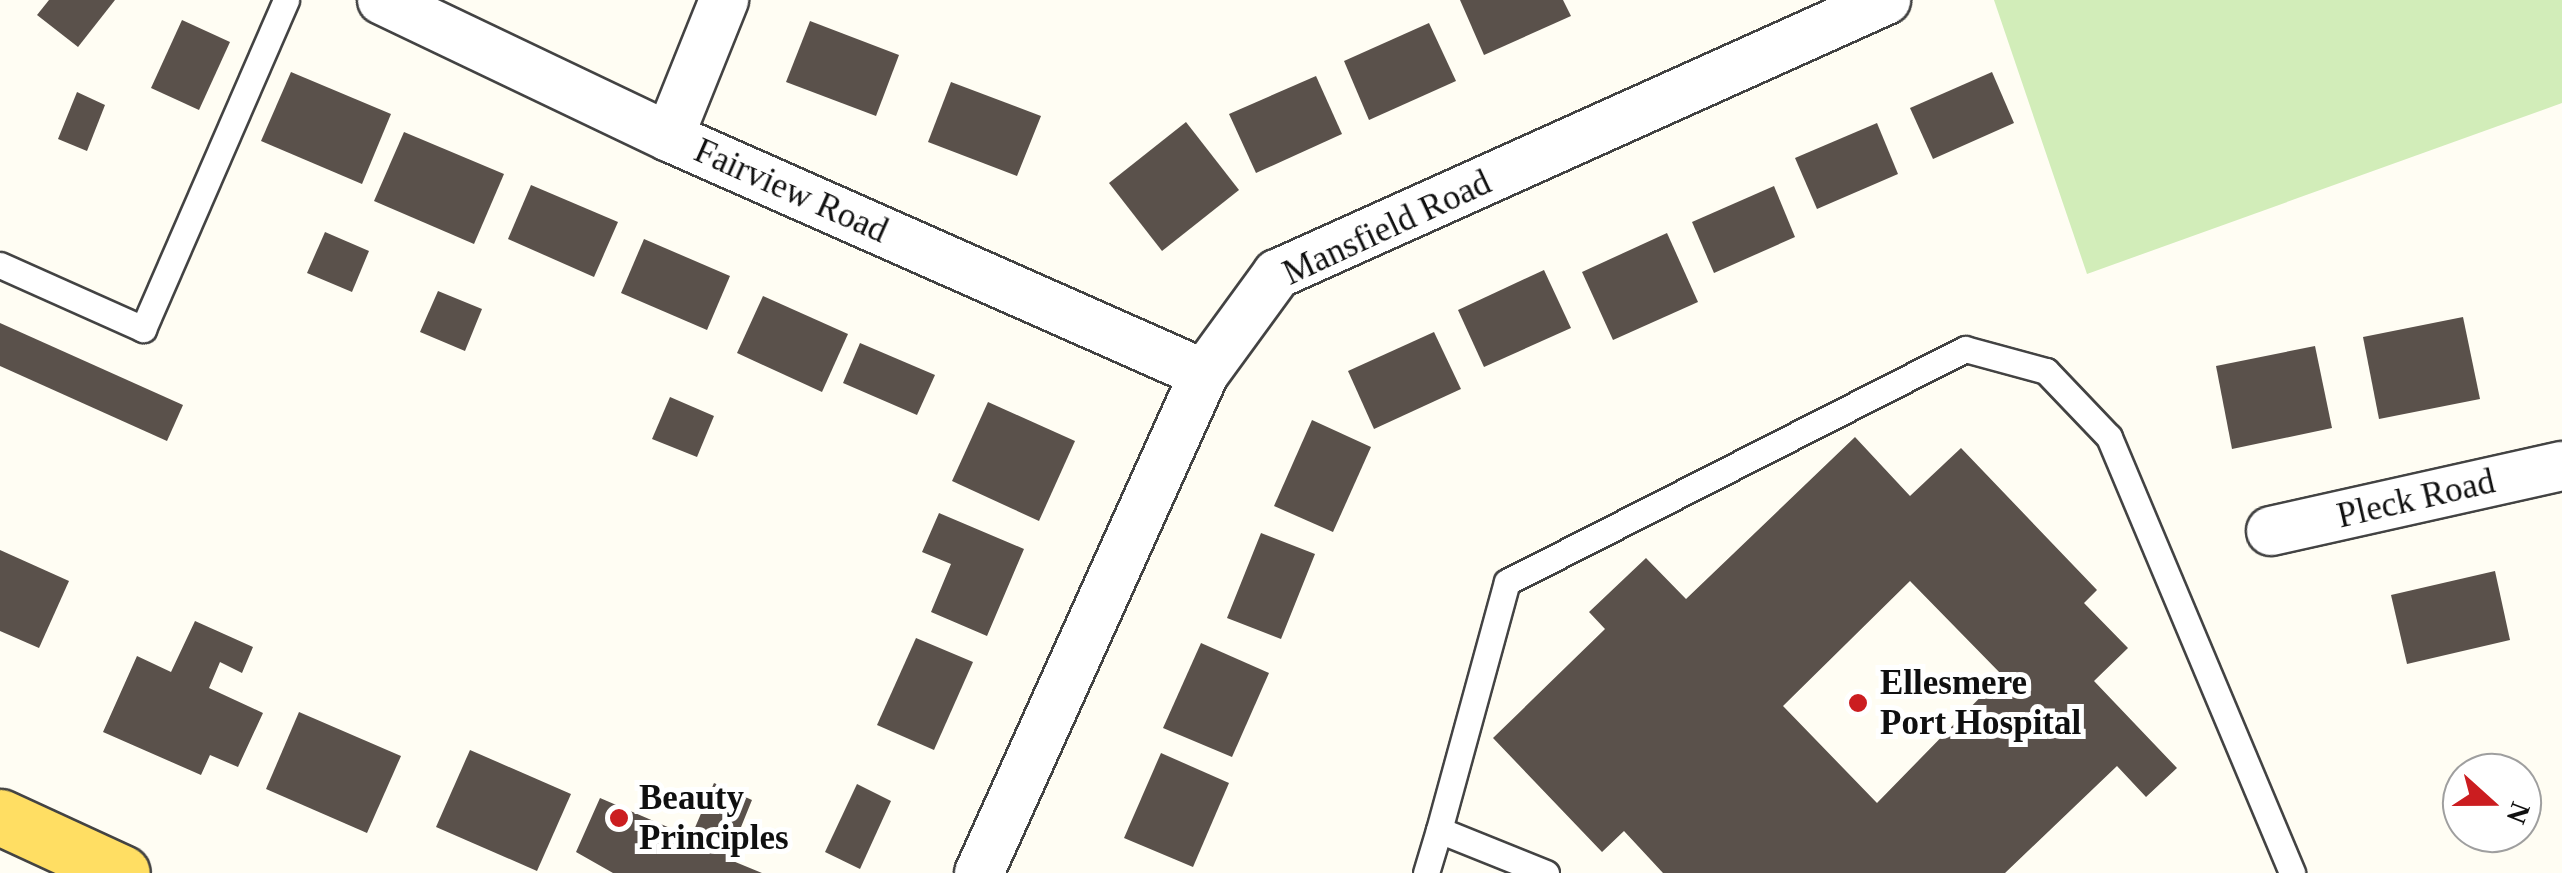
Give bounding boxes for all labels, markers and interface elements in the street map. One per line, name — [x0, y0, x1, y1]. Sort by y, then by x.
street label: Fairview Road — [688, 130, 894, 252]
street label: Mansfield Road — [1276, 162, 1498, 294]
street label: Pleck Road — [2333, 460, 2499, 538]
place label: Ellesmere Port Hospital — [1880, 662, 2081, 744]
marker: Ellesmere Port Hospital — [1845, 690, 1871, 716]
north arrow — [2442, 753, 2542, 853]
place label: Beauty Principles — [639, 777, 789, 859]
text: N — [2501, 798, 2537, 828]
marker: Beauty Principles — [608, 807, 630, 829]

